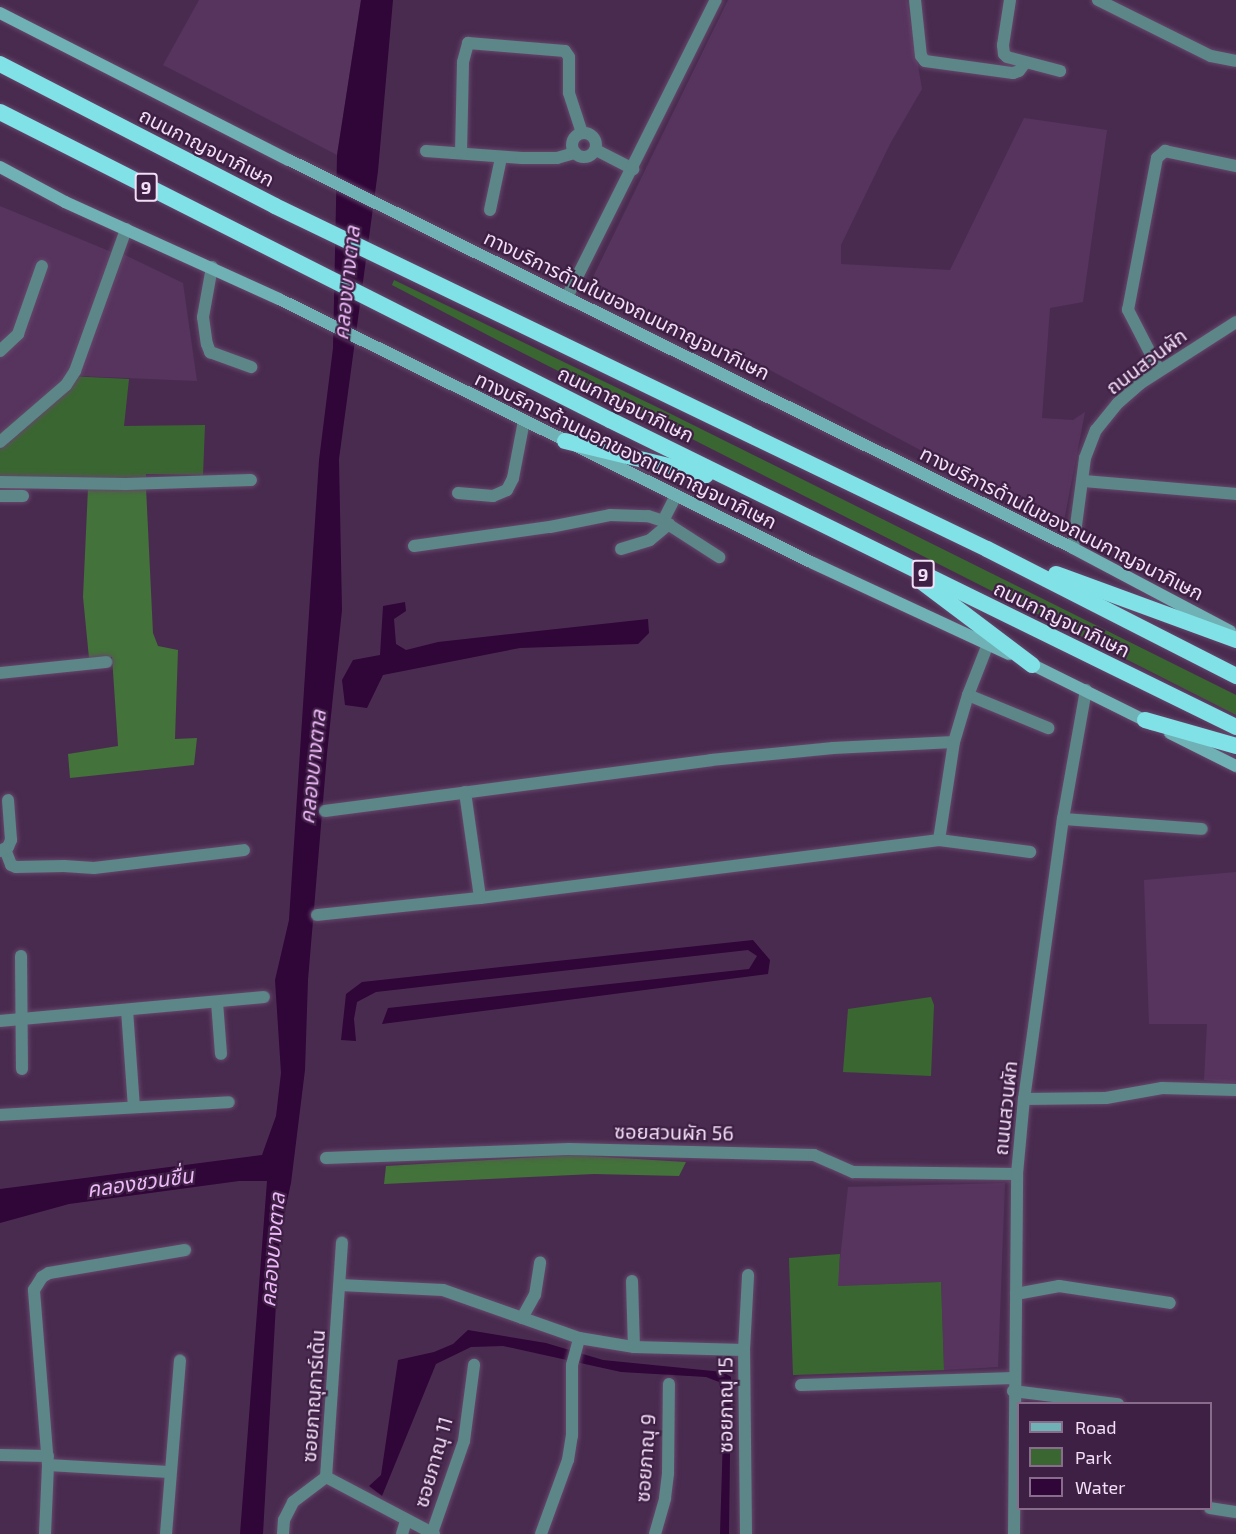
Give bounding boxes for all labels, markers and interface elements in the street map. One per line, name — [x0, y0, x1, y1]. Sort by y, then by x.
street label: ถนนกาญจนาภิเษก — [135, 103, 279, 191]
road number: 9 — [134, 172, 158, 202]
water label: คลองบางตาล — [327, 225, 365, 341]
street label: ทางบริการด้านในของถนนกาญจนาภิเษก — [480, 225, 774, 385]
street label: ถนนสวนผัก — [1101, 323, 1191, 399]
street label: ถนนกาญจนาภิเษก — [554, 361, 698, 447]
street label: ทางบริการด้านนอกของถนนกาญจนาภิเษก — [471, 366, 781, 534]
street label: ทางบริการด้านในของถนนกาญจนาภิเษก — [916, 441, 1208, 605]
road number: 9 — [911, 559, 935, 589]
street label: ถนนกาญจนาภิเษก — [990, 576, 1134, 662]
water label: คลองบางตาล — [293, 709, 331, 825]
street label: ถนนสวนผัก — [988, 1059, 1022, 1157]
street label: ซอยสวนผัก 56 — [614, 1119, 734, 1145]
water label: คลองชวนชื่น — [85, 1162, 195, 1202]
water label: คลองบางตาล — [254, 1192, 290, 1308]
street label: ซอยภาณุการ์เด้น — [296, 1329, 330, 1463]
street label: ซอยภาณุ 15 — [713, 1357, 737, 1453]
legend — [1017, 1402, 1212, 1510]
street label: ซอยภาณุ 9 — [630, 1413, 660, 1503]
street label: ซอยภาณุ 11 — [409, 1414, 457, 1510]
text: Road — [1075, 1416, 1116, 1438]
text: Park — [1075, 1446, 1112, 1468]
text: Water — [1075, 1476, 1125, 1498]

